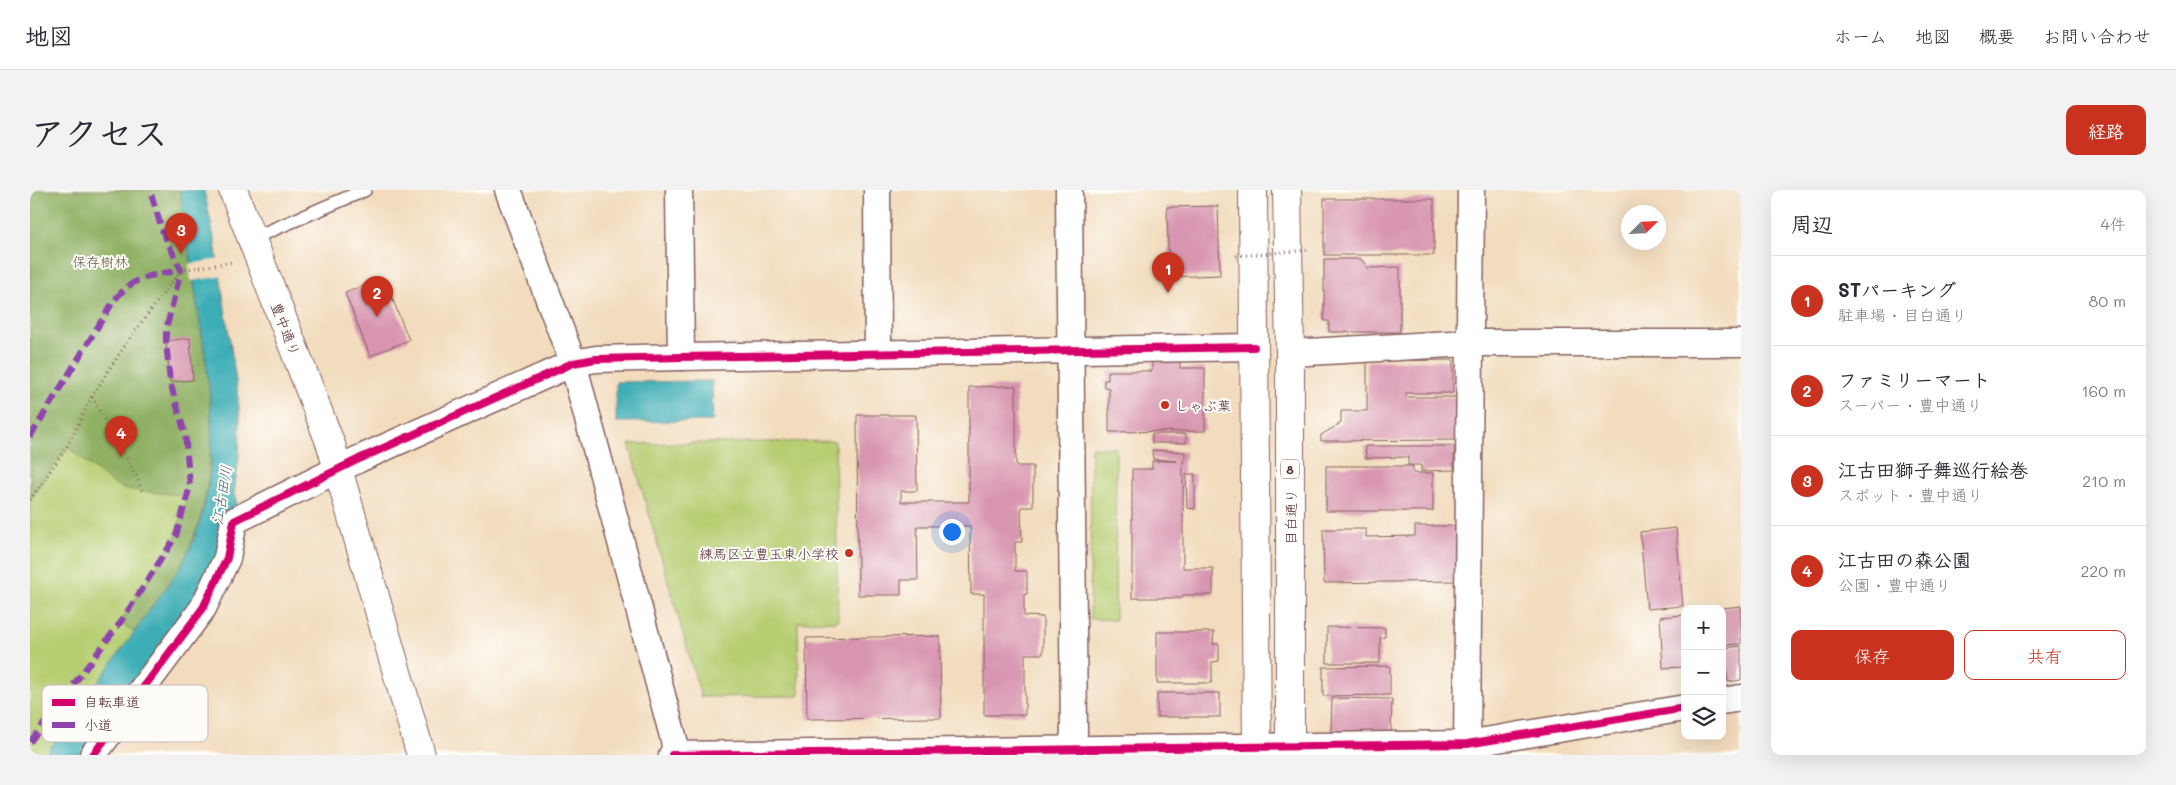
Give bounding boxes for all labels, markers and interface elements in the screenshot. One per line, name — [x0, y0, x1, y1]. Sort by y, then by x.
text: 地図 — [25, 20, 73, 51]
text: ホーム — [1834, 24, 1887, 48]
text: 地図 — [1915, 24, 1951, 48]
text: 概要 — [1979, 24, 2015, 48]
text: お問い合わせ — [2043, 24, 2151, 48]
button: 経路 — [2066, 105, 2146, 155]
text: アクセス — [30, 109, 168, 155]
north arrow — [1621, 205, 1666, 250]
text: 周辺 — [1791, 210, 1833, 237]
pin: 3 — [165, 213, 197, 254]
text: 4件 — [2101, 213, 2126, 234]
park label: 保存樹林 — [72, 252, 128, 271]
pin: 1 — [1152, 252, 1184, 293]
pin: 2 — [361, 276, 393, 317]
text: STパーキング — [1838, 277, 1956, 302]
text: 1 — [1803, 290, 1811, 311]
text: 80 m — [2089, 290, 2126, 311]
street label: 豊中通り — [267, 299, 305, 359]
text: 駐車場 · 目白通り — [1838, 304, 1967, 325]
text: ファミリーマート — [1838, 367, 1991, 392]
text: 2 — [1803, 380, 1811, 401]
text: 160 m — [2081, 380, 2126, 401]
text: スーパー · 豊中通り — [1838, 394, 1983, 415]
place label: しゃぶ葉 — [1175, 396, 1231, 415]
marker: しゃぶ葉 — [1159, 399, 1171, 411]
pin: 4 — [105, 416, 137, 457]
text: 江古田獅子舞巡行絵巻 — [1838, 457, 2028, 482]
road number: 8 — [1281, 460, 1299, 478]
water label: 江古田川 — [206, 464, 236, 526]
text: 3 — [1802, 470, 1812, 491]
text: 210 m — [2082, 470, 2126, 491]
text: スポット · 豊中通り — [1838, 484, 1983, 505]
street label: 目白通り — [1281, 489, 1300, 545]
your location — [939, 519, 965, 545]
place label: 練馬区立豊玉東小学校 — [699, 544, 839, 563]
marker: 練馬区立豊玉東小学校 — [843, 547, 855, 559]
text: 江古田の森公園 — [1838, 547, 1971, 572]
text: 4 — [1802, 560, 1812, 581]
text: 220 m — [2080, 560, 2126, 581]
text: 公園 · 豊中通り — [1838, 574, 1951, 595]
map controls — [1681, 605, 1726, 740]
button: + — [1681, 605, 1726, 650]
button: 保存 — [1791, 630, 1954, 680]
button: 共有 — [1964, 630, 2126, 680]
button: − — [1681, 650, 1726, 695]
legend — [42, 685, 208, 742]
text: 自転車道 — [84, 692, 140, 711]
button: layers — [1681, 695, 1726, 740]
text: 小道 — [84, 715, 112, 734]

